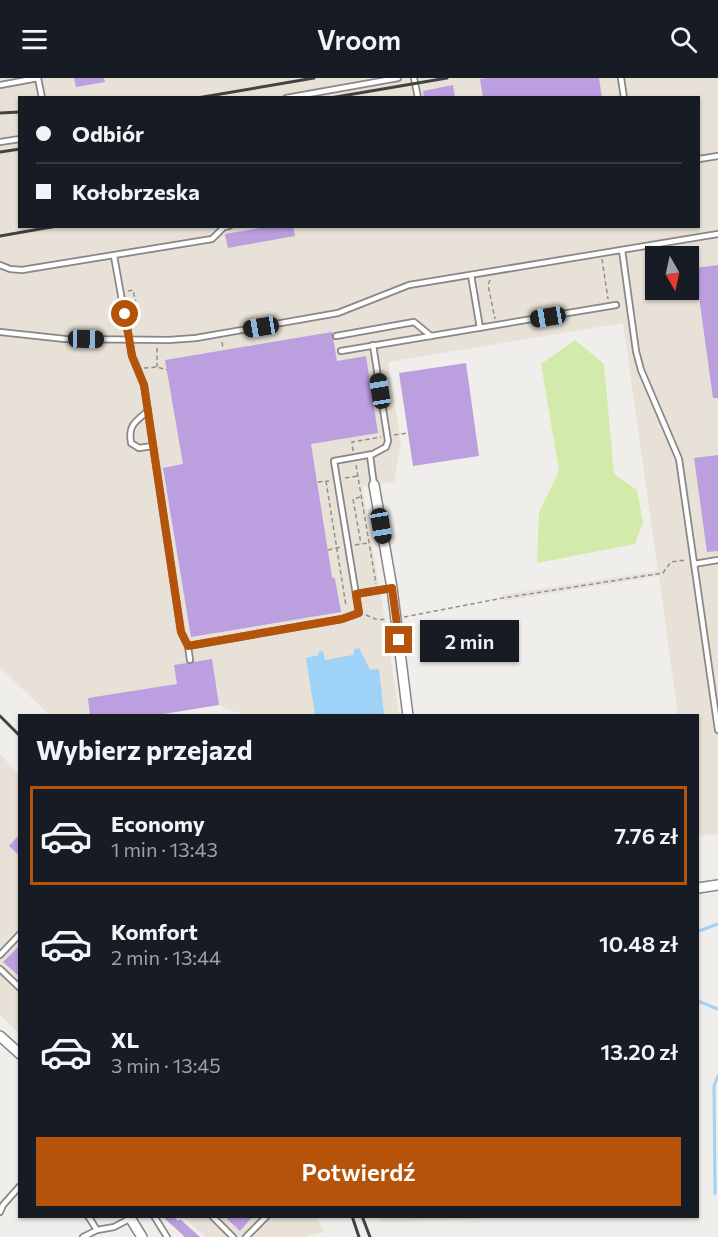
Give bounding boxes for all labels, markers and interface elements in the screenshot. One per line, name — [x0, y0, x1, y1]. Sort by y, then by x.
icon: menu — [18, 23, 51, 56]
text: Vroom — [317, 23, 401, 56]
icon: search — [667, 23, 700, 56]
text: Odbiór — [72, 120, 144, 147]
text: Kołobrzeska — [72, 178, 200, 205]
north arrow — [645, 246, 699, 300]
map controls — [645, 246, 699, 300]
route start — [111, 300, 138, 327]
car — [529, 305, 567, 329]
car — [242, 315, 280, 339]
car — [68, 330, 104, 348]
car — [368, 372, 392, 410]
car — [369, 507, 393, 545]
callout: 2 min — [420, 619, 519, 661]
route end — [385, 626, 412, 653]
text: 2 min — [445, 629, 494, 653]
text: Wybierz przejazd — [36, 733, 253, 766]
icon: car — [39, 809, 93, 863]
text: Economy — [111, 810, 205, 837]
text: 7.76 zł — [614, 822, 678, 849]
text: 1 min · 13:43 — [111, 837, 218, 861]
icon: car — [39, 917, 93, 971]
text: Komfort — [111, 918, 198, 945]
text: 10.48 zł — [599, 930, 678, 957]
text: 2 min · 13:44 — [111, 945, 221, 969]
icon: car — [39, 1025, 93, 1079]
text: XL — [111, 1026, 139, 1053]
text: 13.20 zł — [601, 1038, 678, 1065]
text: 3 min · 13:45 — [111, 1053, 221, 1077]
button: Potwierdź — [36, 1137, 681, 1206]

